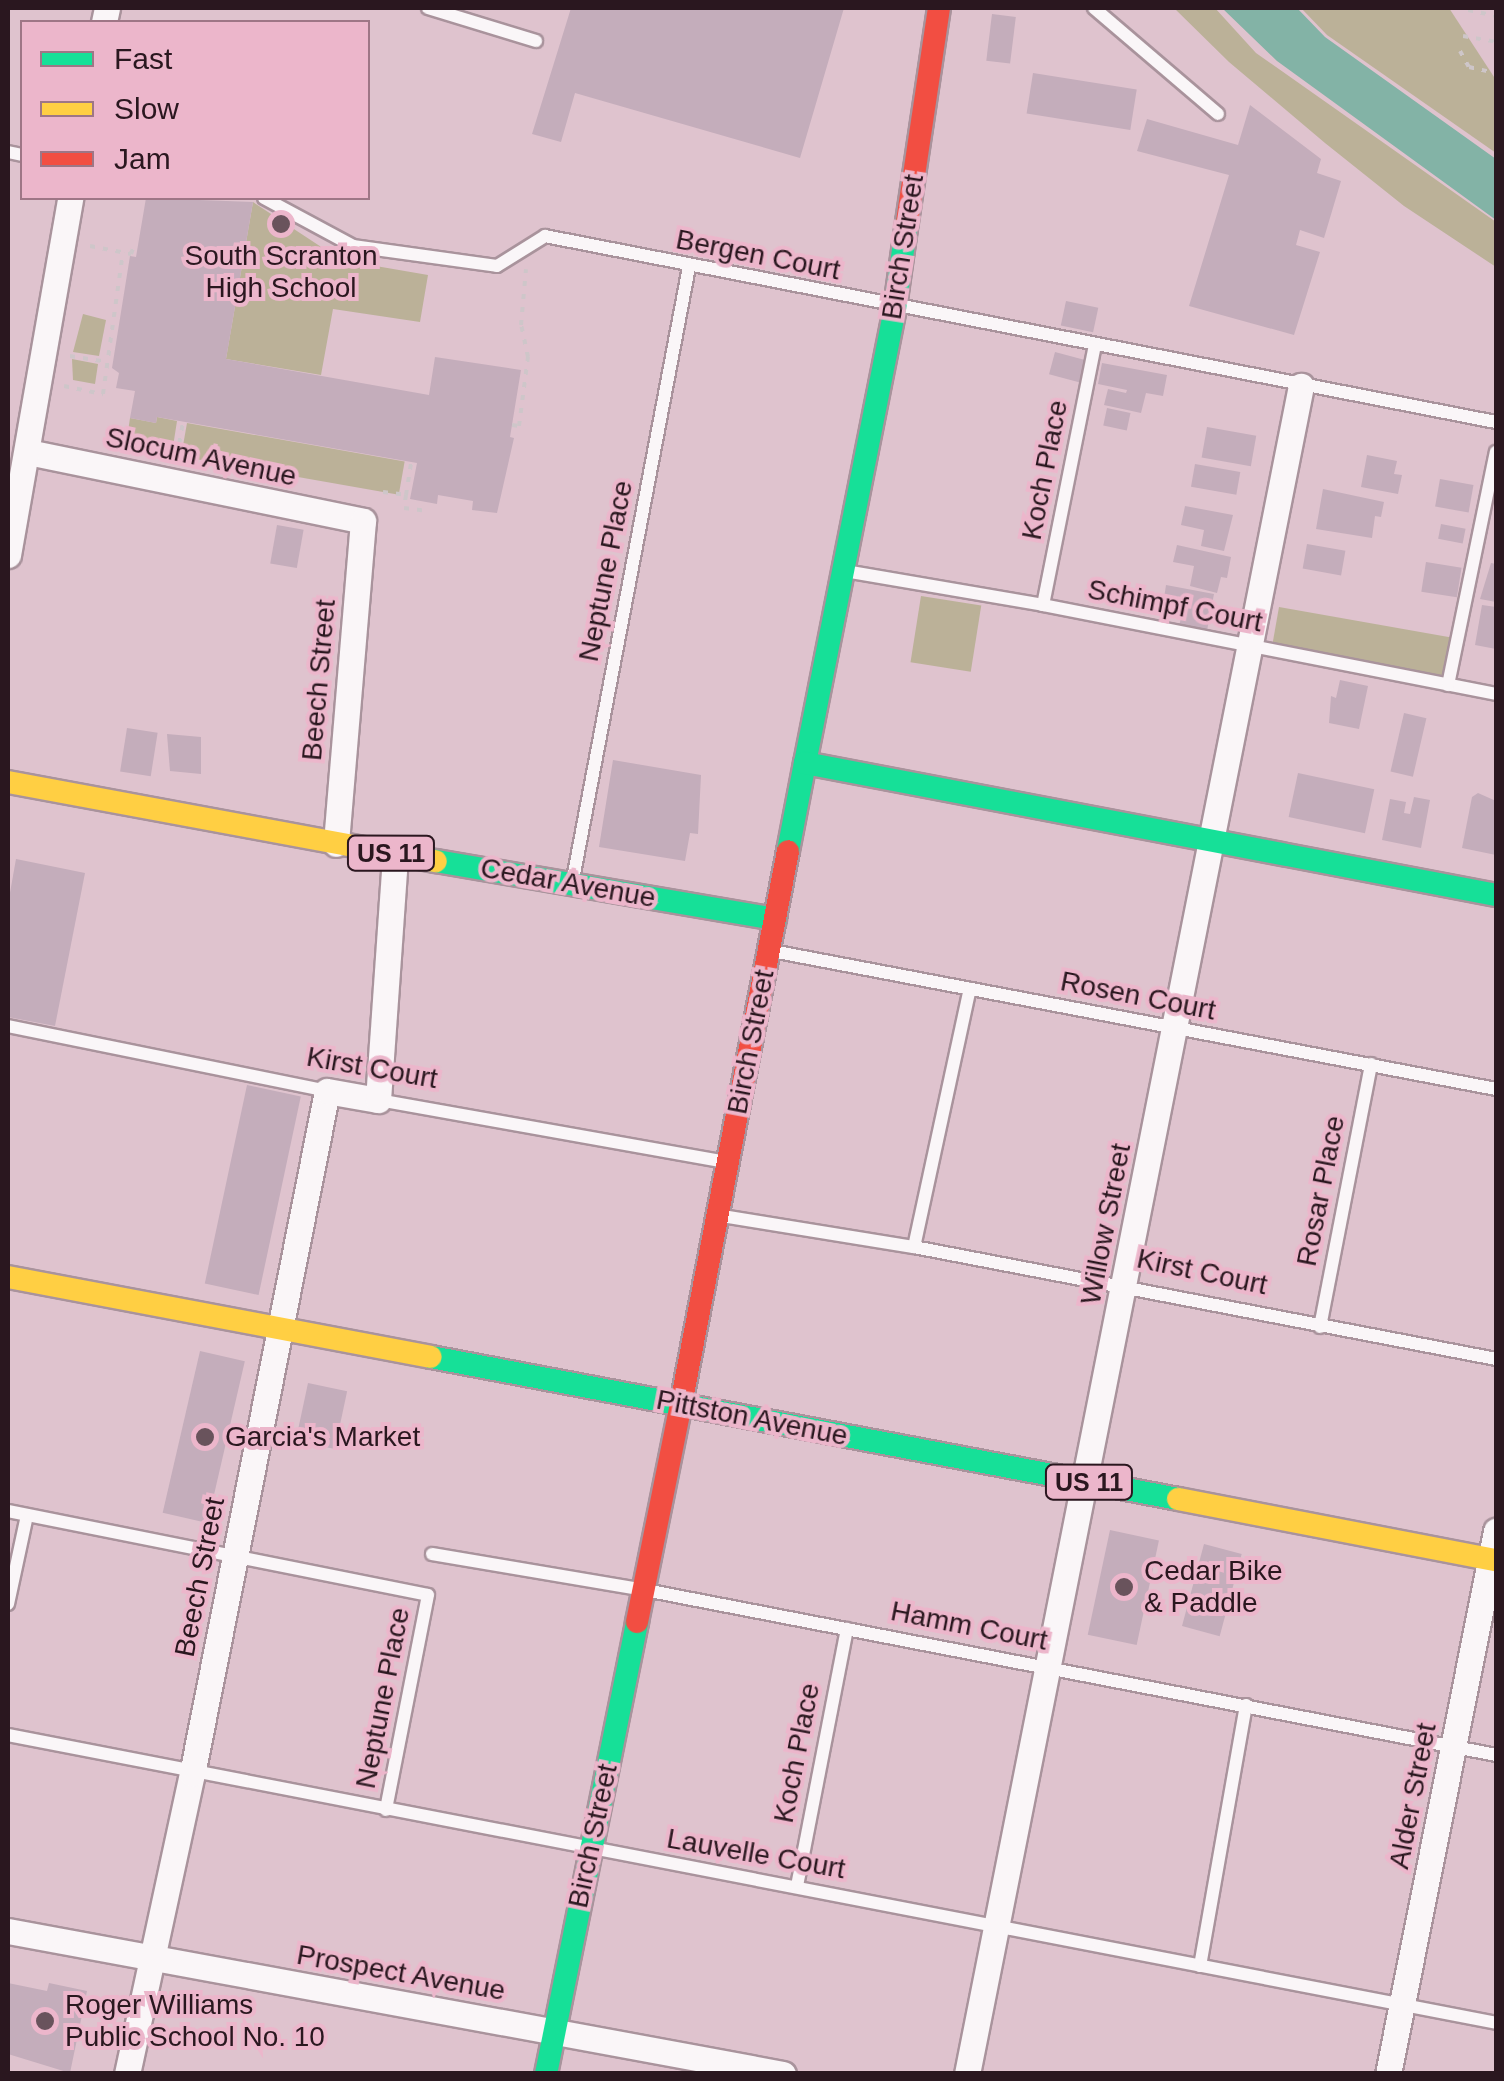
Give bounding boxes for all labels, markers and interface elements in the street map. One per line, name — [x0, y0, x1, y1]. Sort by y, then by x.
legend — [20, 20, 370, 200]
text: Fast — [114, 42, 172, 75]
text: Slow — [114, 92, 179, 125]
text: Jam — [114, 142, 171, 175]
street label: Birch Street — [875, 172, 931, 322]
marker: South Scranton High School — [270, 213, 292, 235]
street label: Bergen Court — [673, 223, 843, 287]
place label: South Scranton High School — [184, 239, 378, 305]
street label: Koch Place — [1015, 397, 1075, 543]
street label: Slocum Avenue — [102, 420, 300, 494]
street label: Neptune Place — [572, 478, 640, 664]
street label: Schimpf Court — [1085, 573, 1265, 639]
street label: Beech Street — [295, 598, 343, 762]
road number: US 11 — [346, 833, 436, 873]
street label: Cedar Avenue — [477, 851, 659, 915]
street label: Rosen Court — [1058, 965, 1218, 1027]
street label: Birch Street — [721, 967, 781, 1117]
street label: Kirst Court — [304, 1040, 440, 1096]
street label: Rosar Place — [1290, 1113, 1352, 1269]
street label: Willow Street — [1074, 1141, 1138, 1307]
street label: Kirst Court — [1134, 1242, 1270, 1302]
street label: Pittston Avenue — [653, 1383, 851, 1453]
place label: Garcia's Market — [225, 1420, 420, 1454]
marker: Garcia's Market — [194, 1426, 216, 1448]
road number: US 11 — [1044, 1462, 1134, 1502]
street label: Beech Street — [168, 1494, 232, 1660]
place label: Cedar Bike & Paddle — [1144, 1554, 1283, 1620]
marker: Cedar Bike & Paddle — [1113, 1576, 1135, 1598]
street label: Hamm Court — [888, 1594, 1050, 1658]
street label: Neptune Place — [349, 1605, 417, 1791]
street label: Koch Place — [767, 1680, 827, 1826]
street label: Alder Street — [1382, 1720, 1444, 1872]
street label: Birch Street — [561, 1761, 625, 1911]
street label: Lauvelle Court — [664, 1822, 848, 1886]
street label: Prospect Avenue — [293, 1938, 509, 2008]
place label: Roger Williams Public School No. 10 — [65, 1988, 325, 2054]
marker: Roger Williams Public School No. 10 — [34, 2010, 56, 2032]

